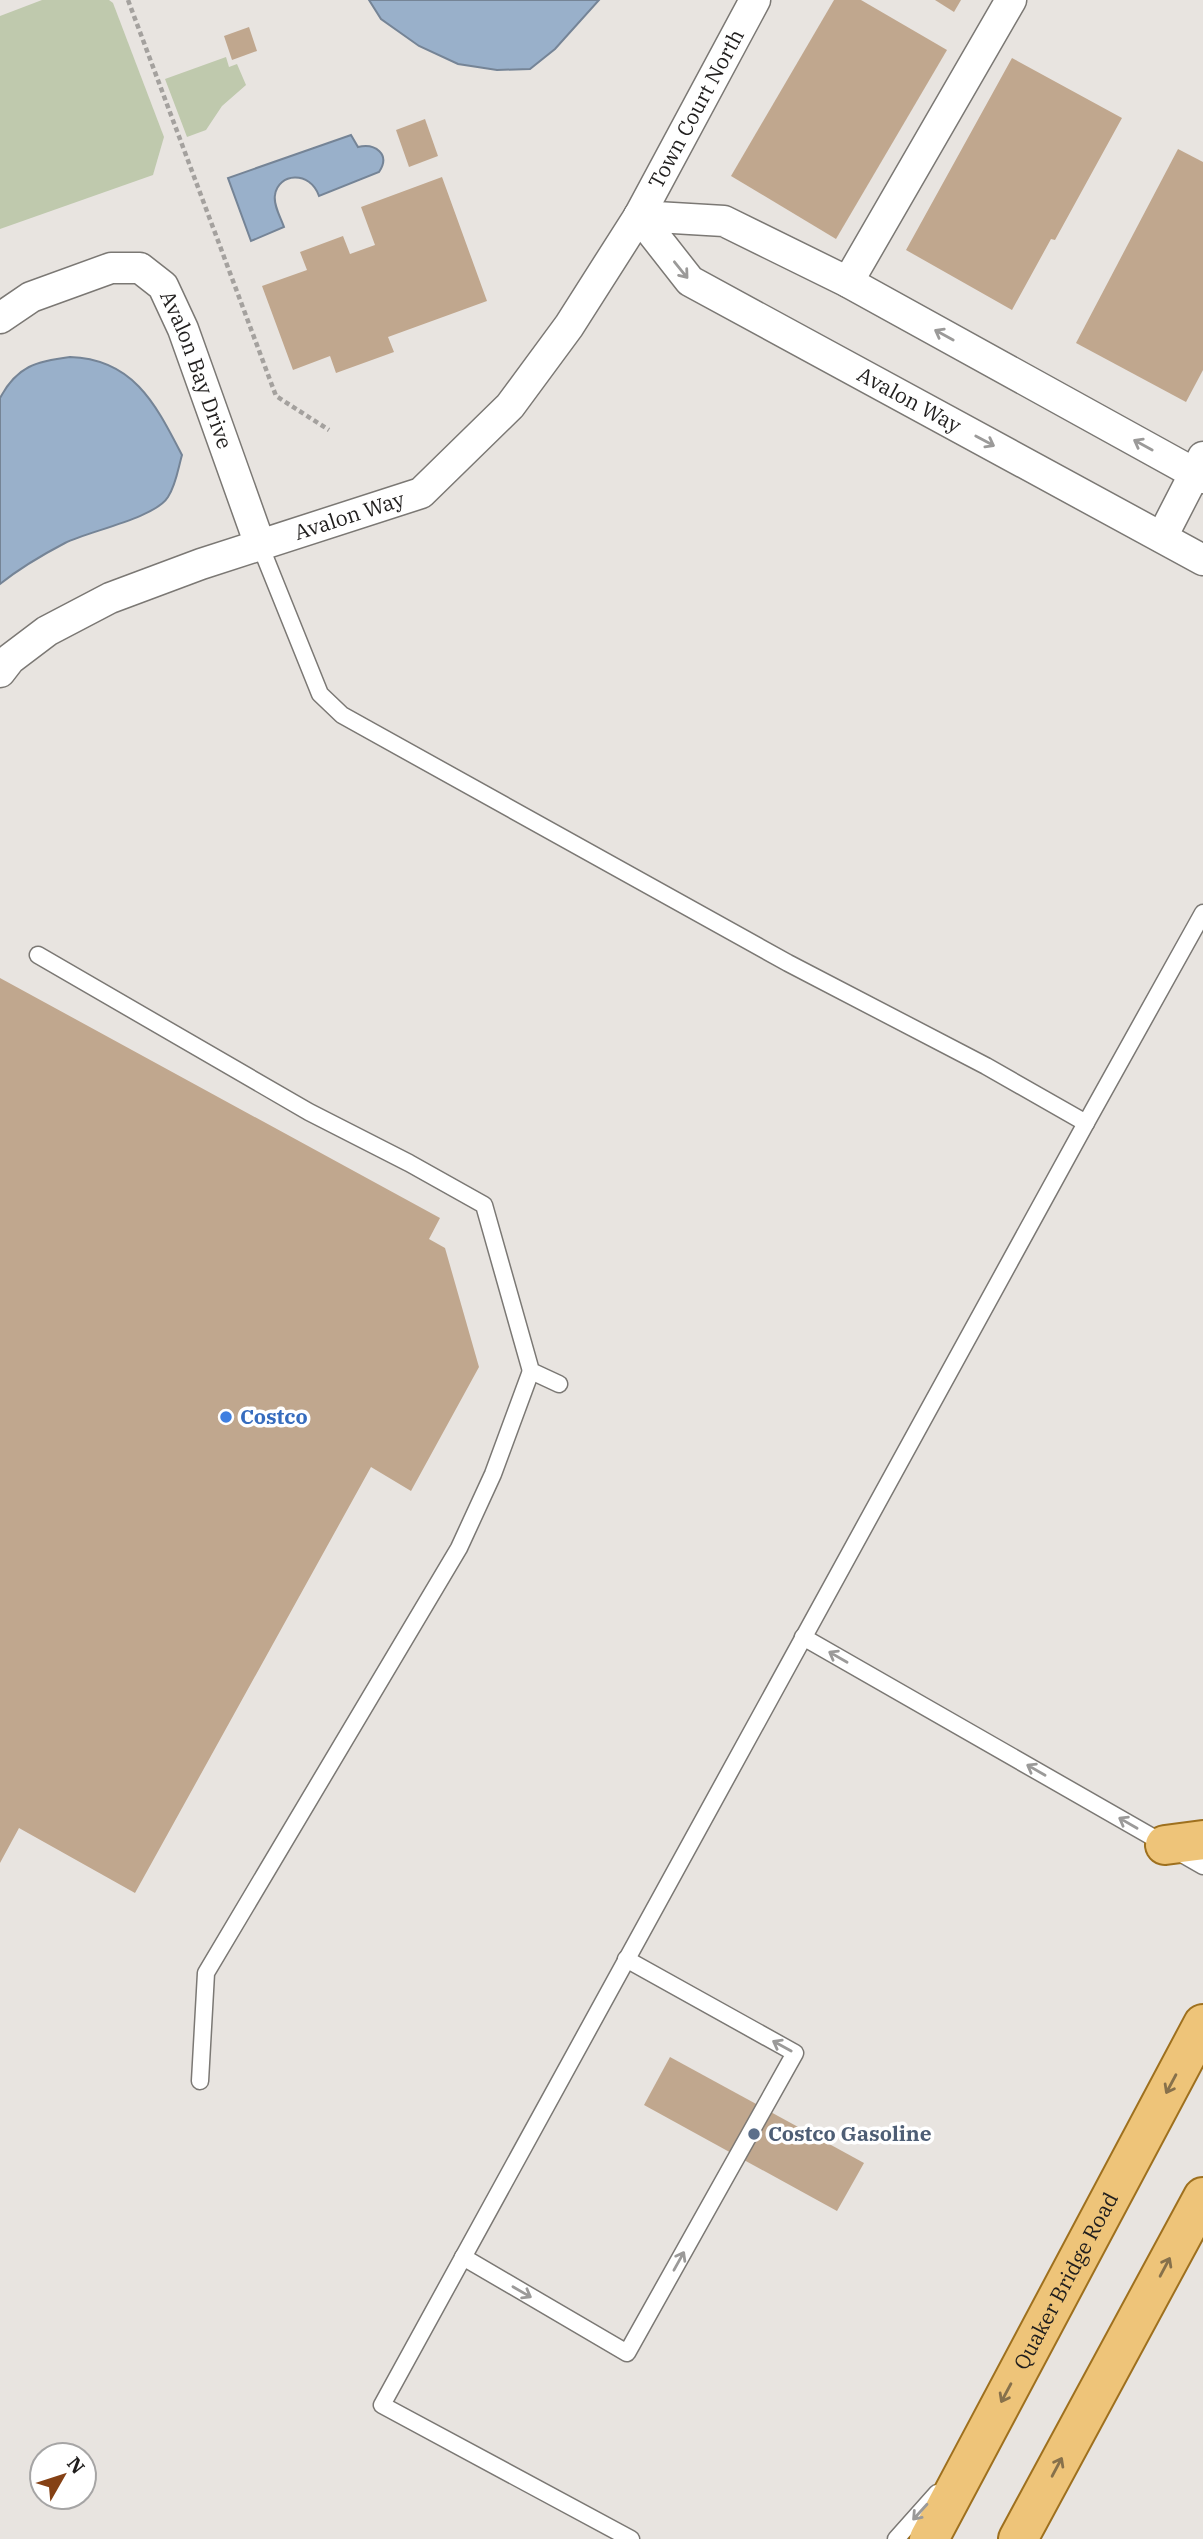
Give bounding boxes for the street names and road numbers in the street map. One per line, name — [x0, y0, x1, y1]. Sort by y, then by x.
street label: Town Court North — [641, 24, 750, 193]
street label: Avalon Bay Drive — [154, 286, 240, 452]
street label: Avalon Way — [853, 360, 967, 439]
street label: Avalon Way — [290, 484, 409, 546]
street label: Quaker Bridge Road — [1007, 2187, 1124, 2374]

